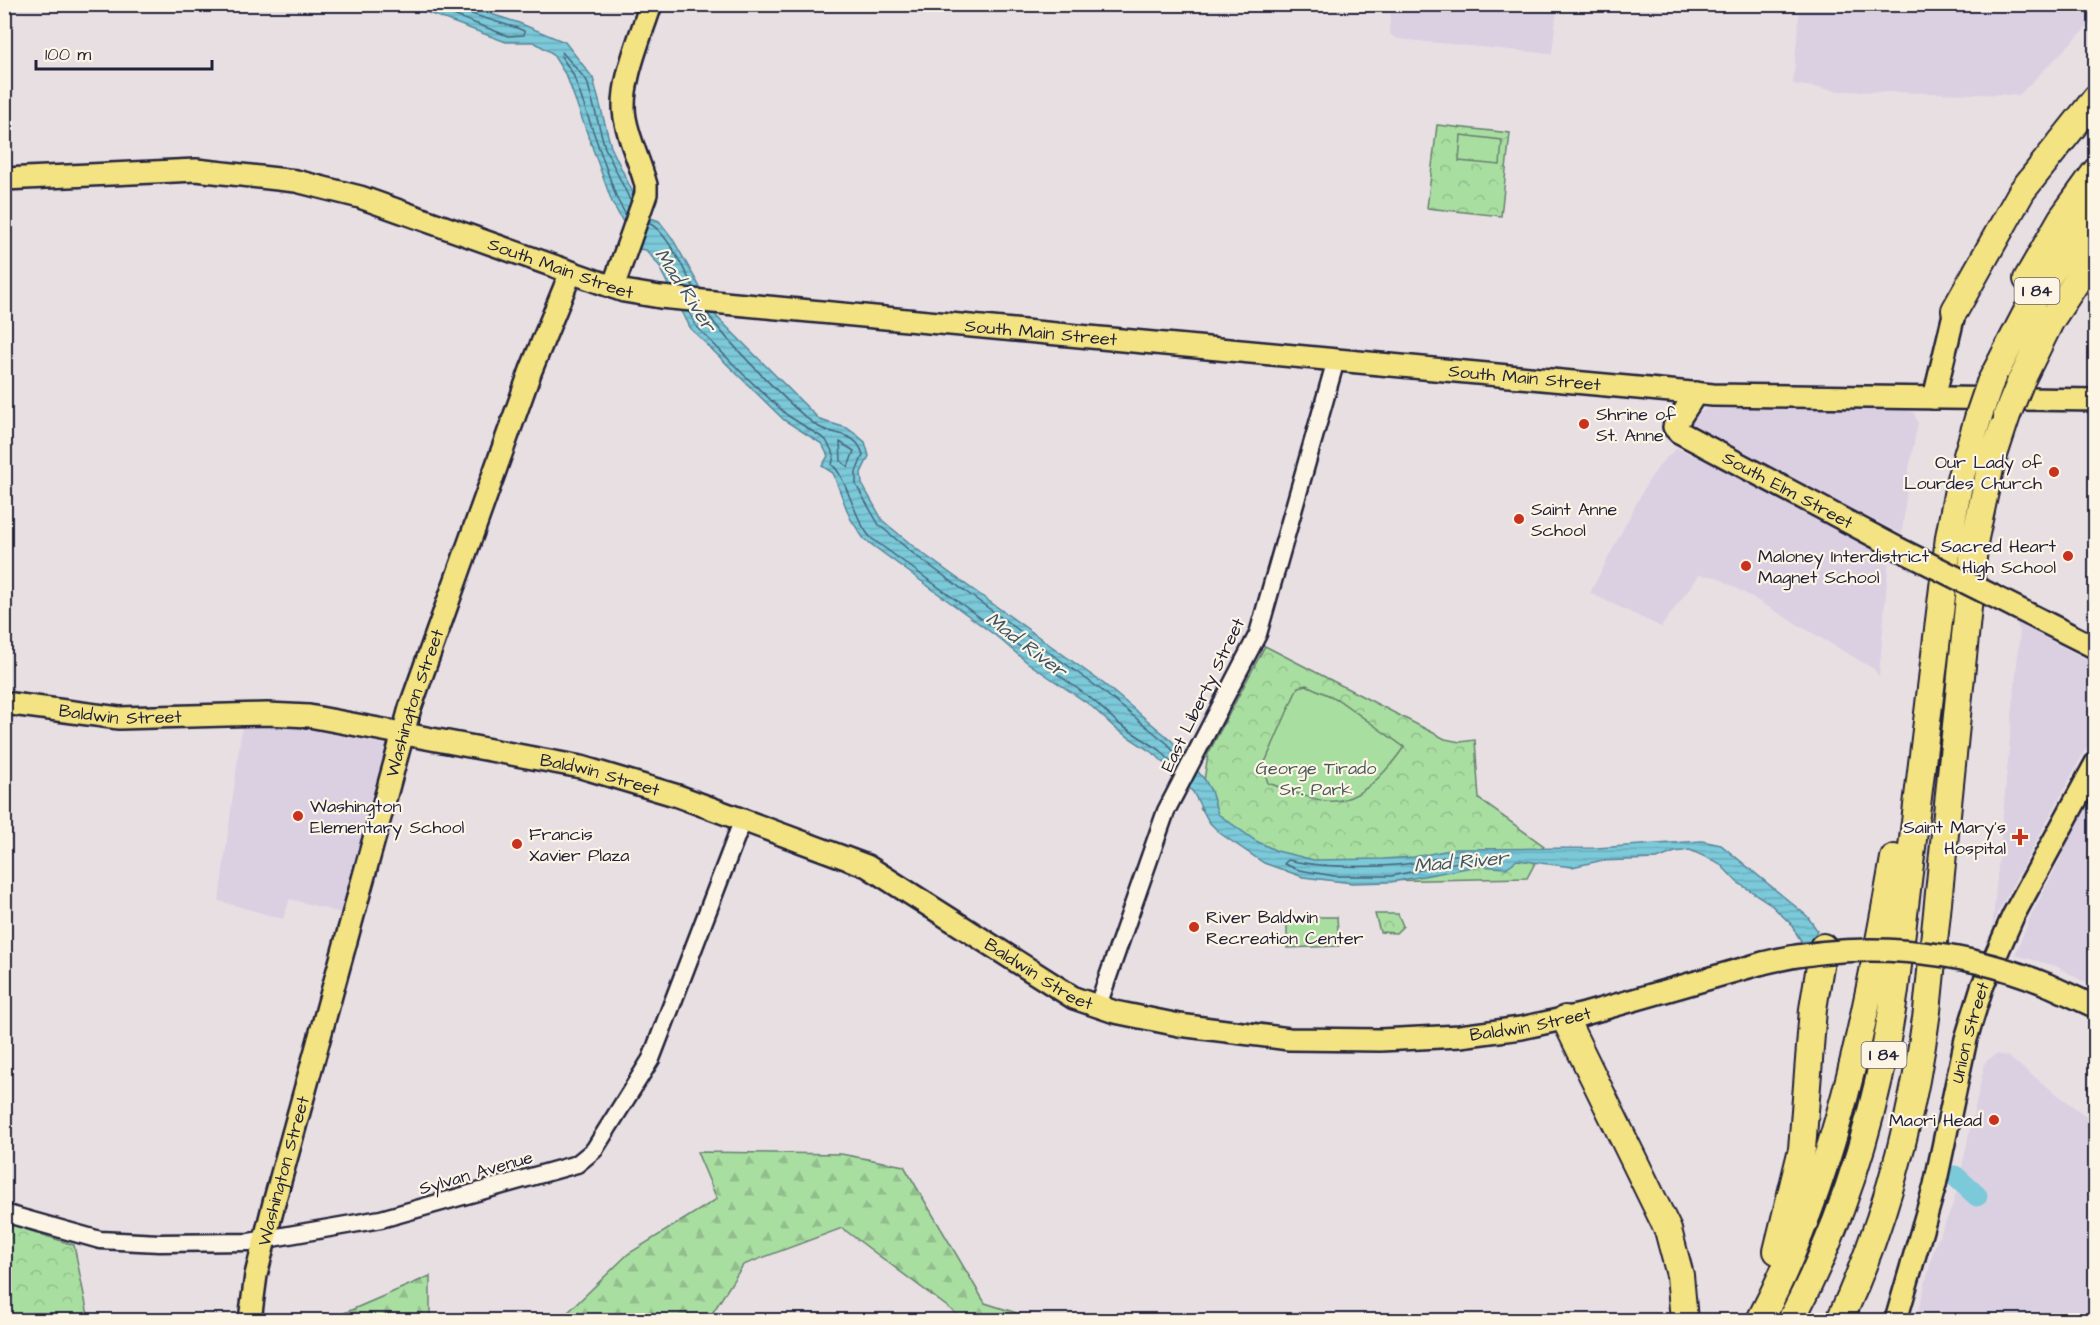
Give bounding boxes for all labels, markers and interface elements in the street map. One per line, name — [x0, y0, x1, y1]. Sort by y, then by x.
scale bar — [36, 33, 212, 71]
text: 100 m — [45, 42, 91, 67]
street label: South Main Street — [485, 231, 636, 305]
water label: Mad River — [648, 243, 724, 339]
road number: I 84 — [2014, 278, 2060, 304]
street label: South Main Street — [964, 313, 1119, 352]
street label: South Main Street — [1447, 358, 1603, 397]
place label: Shrine of St. Anne — [1596, 402, 1676, 448]
marker: Shrine of St. Anne — [1577, 417, 1591, 431]
street label: South Elm Street — [1718, 445, 1858, 535]
place label: Our Lady of Lourdes Church — [1904, 450, 2042, 496]
marker: Our Lady of Lourdes Church — [2047, 465, 2061, 479]
place label: Saint Anne School — [1531, 497, 1617, 543]
marker: Saint Anne School — [1512, 512, 1526, 526]
place label: Sacred Heart High School — [1941, 534, 2057, 581]
place label: Maloney Interdistrict Magnet School — [1758, 544, 1930, 591]
marker: Sacred Heart High School — [2061, 549, 2075, 563]
marker: Maloney Interdistrict Magnet School — [1739, 559, 1753, 573]
water label: Mad River — [980, 605, 1074, 686]
street label: East Liberty Street — [1155, 613, 1252, 777]
street label: Washington Street — [379, 625, 450, 780]
street label: Baldwin Street — [57, 698, 183, 731]
street label: Baldwin Street — [538, 747, 664, 803]
park label: George Tirado Sr. Park — [1256, 756, 1376, 802]
place label: Washington Elementary School — [310, 794, 465, 841]
marker: Washington Elementary School — [291, 809, 305, 823]
place label: Saint Mary's Hospital — [1903, 815, 2006, 861]
place label: Francis Xavier Plaza — [529, 822, 629, 868]
marker: Saint Mary's Hospital — [2011, 828, 2029, 846]
marker: Francis Xavier Plaza — [510, 837, 524, 851]
water label: Mad River — [1413, 844, 1511, 880]
place label: River Baldwin Recreation Center — [1206, 905, 1364, 951]
marker: River Baldwin Recreation Center — [1187, 920, 1201, 934]
street label: Baldwin Street — [980, 932, 1097, 1016]
street label: Union Street — [1944, 977, 1996, 1085]
street label: Baldwin Street — [1468, 1000, 1595, 1047]
road number: I 84 — [1862, 1042, 1906, 1068]
street label: Washington Street — [251, 1092, 316, 1248]
place label: Maori Head — [1889, 1108, 1982, 1133]
marker: Maori Head — [1987, 1113, 2001, 1127]
street label: Sylvan Avenue — [416, 1145, 536, 1202]

